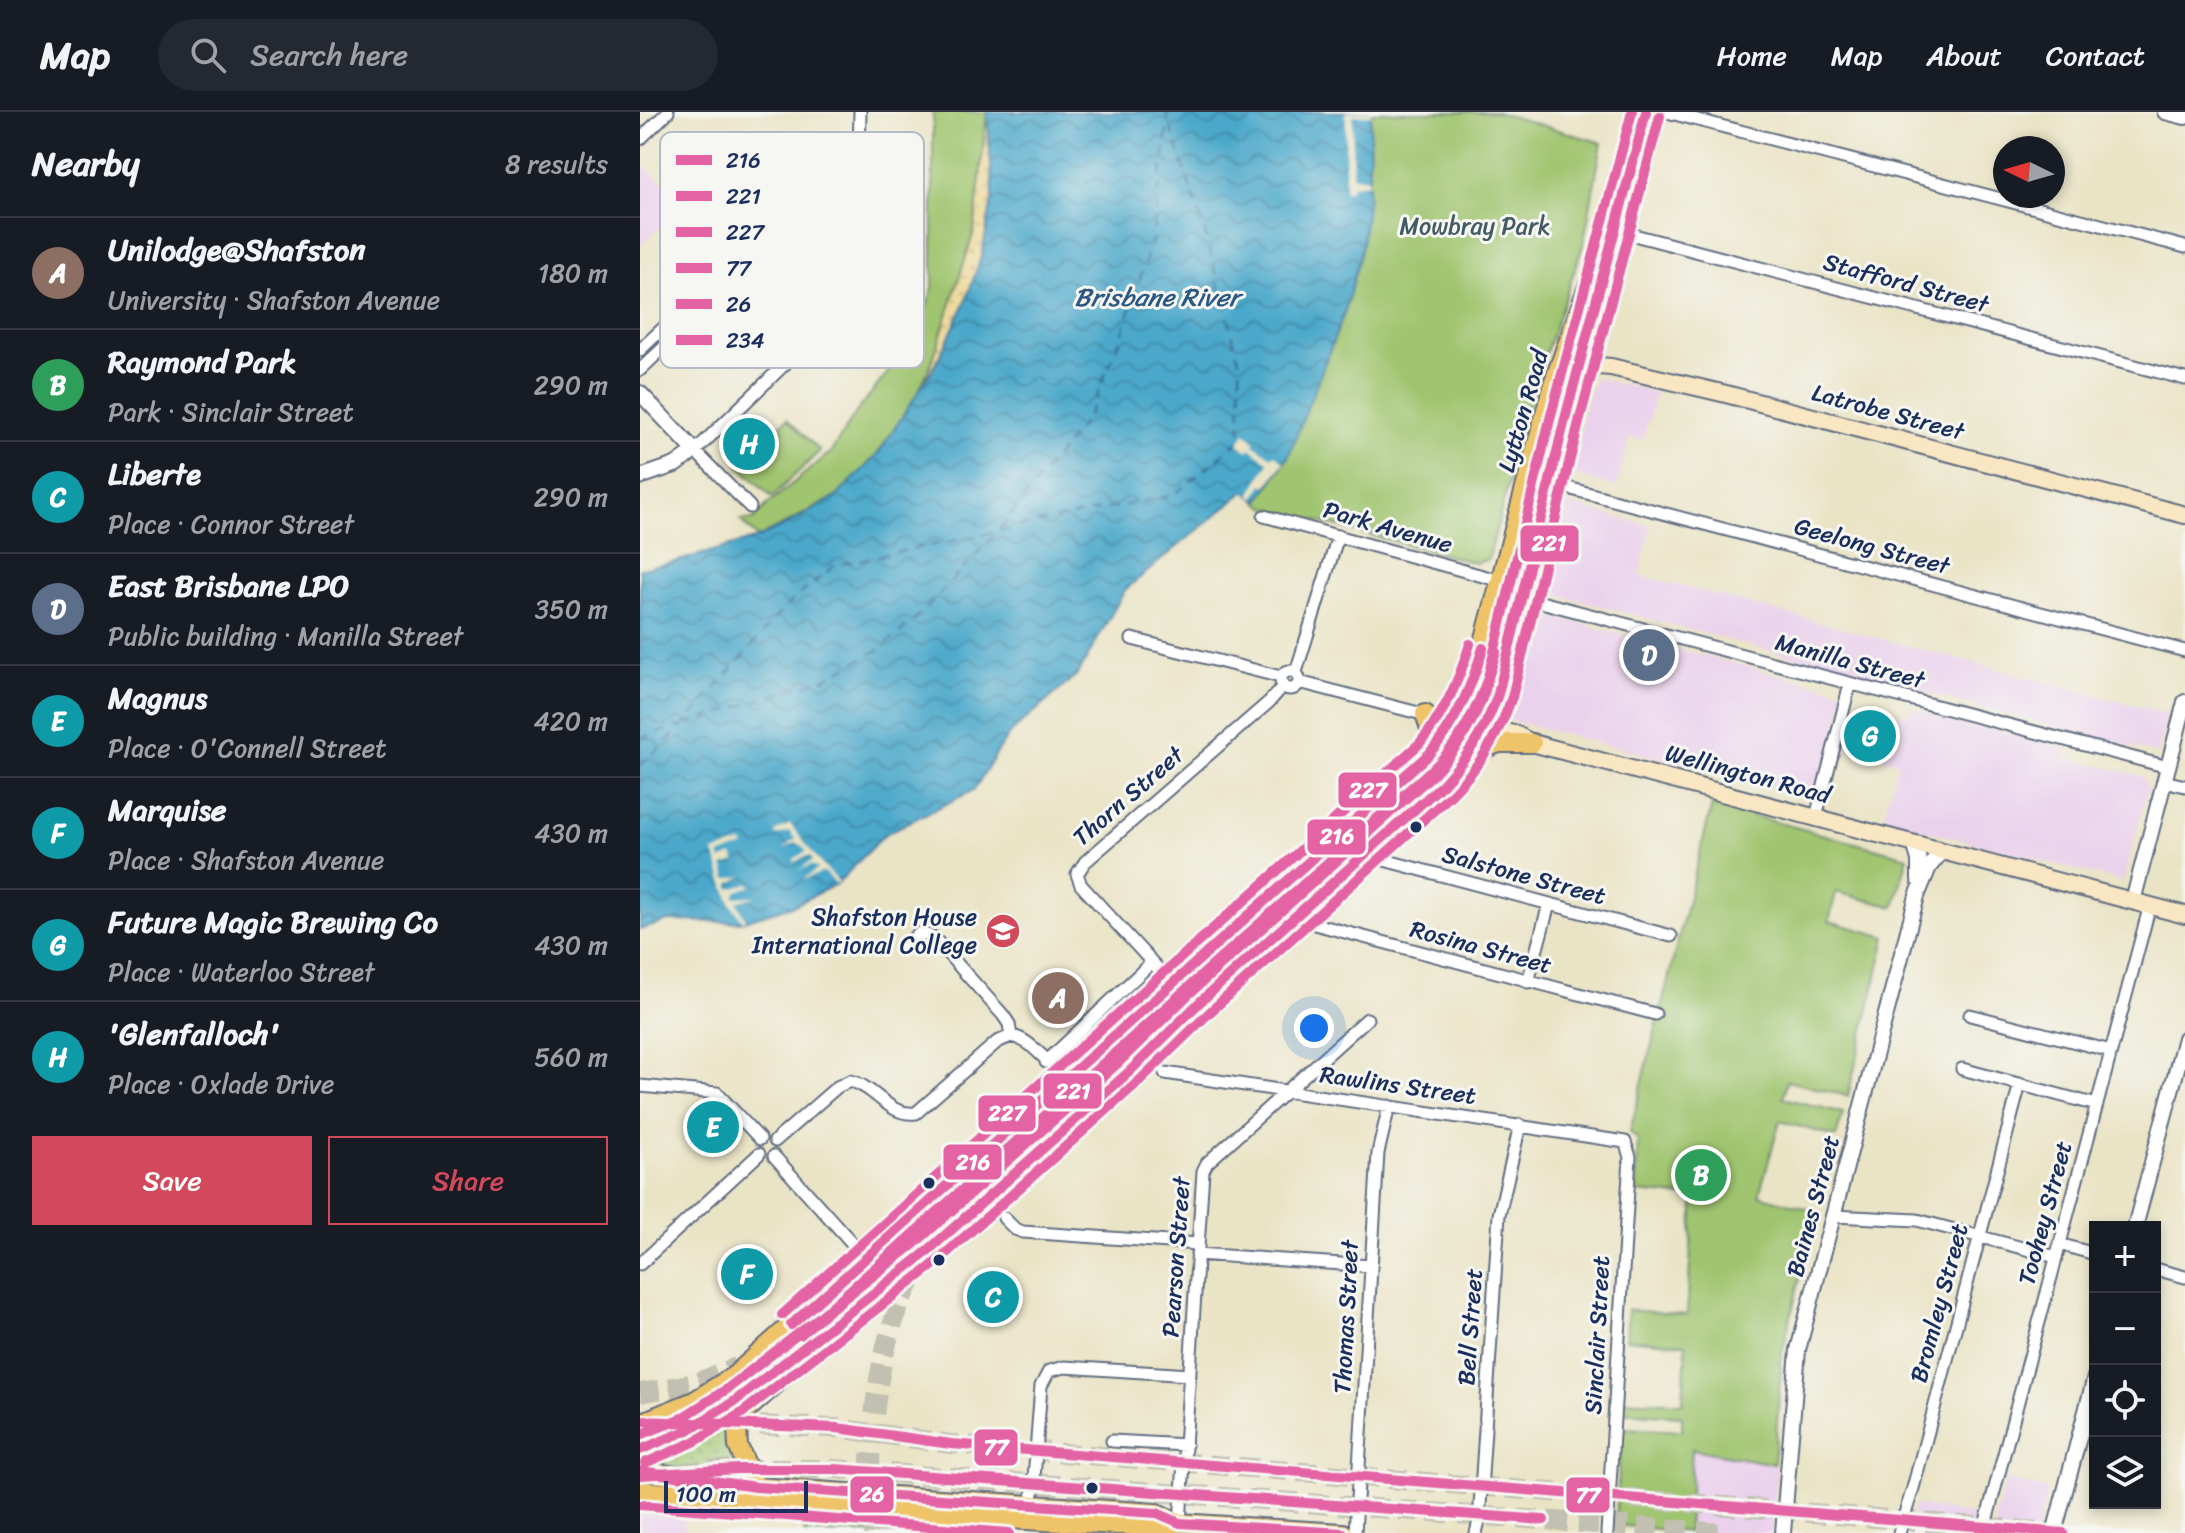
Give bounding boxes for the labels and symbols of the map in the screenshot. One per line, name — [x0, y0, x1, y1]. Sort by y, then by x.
legend — [660, 132, 924, 368]
north arrow — [1993, 136, 2065, 208]
text: 216 — [726, 141, 761, 180]
text: 221 — [726, 177, 761, 216]
park label: Mowbray Park — [1400, 205, 1550, 247]
text: 227 — [726, 213, 765, 252]
street label: Stafford Street — [1819, 241, 1995, 326]
text: 77 — [726, 249, 753, 288]
water label: Brisbane River — [1074, 274, 1244, 320]
text: 26 — [726, 285, 751, 324]
text: 234 — [726, 321, 765, 360]
street label: Lytton Road — [1485, 343, 1561, 477]
street label: Latrobe Street — [1807, 372, 1970, 453]
pin: H — [723, 414, 775, 474]
street label: Park Avenue — [1318, 489, 1458, 565]
street label: Geelong Street — [1790, 505, 1956, 587]
line badge: 221 — [1519, 524, 1580, 563]
text: 221 — [1531, 524, 1567, 563]
street label: Manilla Street — [1771, 621, 1931, 701]
pin: D — [1623, 625, 1675, 685]
pin: G — [1844, 706, 1896, 766]
street label: Wellington Road — [1661, 732, 1838, 817]
street label: Thorn Street — [1063, 734, 1194, 857]
line badge: 227 — [1337, 771, 1398, 809]
text: 227 — [1348, 771, 1389, 810]
text: 216 — [1319, 817, 1354, 856]
line badge: 216 — [1306, 818, 1367, 856]
unlabelled marker — [1408, 819, 1424, 835]
street label: Salstone Street — [1437, 833, 1611, 917]
place label: Shafston House International College — [751, 896, 977, 966]
street label: Rosina Street — [1405, 908, 1557, 986]
school or university icon: Shafston House International College — [984, 912, 1022, 950]
pin: A — [1032, 968, 1084, 1028]
your location — [1294, 1008, 1334, 1048]
street label: Rawlins Street — [1317, 1053, 1479, 1117]
line badge: 221 — [1042, 1072, 1103, 1110]
text: 221 — [1055, 1072, 1091, 1111]
line badge: 227 — [977, 1094, 1037, 1133]
text: 227 — [987, 1094, 1028, 1133]
pin: E — [687, 1097, 739, 1157]
street label: Baines Street — [1774, 1130, 1852, 1282]
street label: Toohey Street — [2006, 1136, 2084, 1290]
line badge: 216 — [942, 1143, 1003, 1181]
text: 216 — [955, 1143, 990, 1182]
pin: B — [1675, 1145, 1727, 1205]
street label: Pearson Street — [1149, 1174, 1203, 1339]
unlabelled marker — [921, 1175, 937, 1191]
street label: Bromley Street — [1898, 1219, 1980, 1387]
street label: Thomas Street — [1321, 1238, 1371, 1395]
pin: F — [721, 1244, 773, 1304]
unlabelled marker — [931, 1252, 947, 1268]
street label: Sinclair Street — [1572, 1255, 1622, 1415]
pin: C — [967, 1267, 1019, 1327]
street label: Bell Street — [1445, 1267, 1495, 1387]
line badge: 77 — [973, 1428, 1019, 1467]
text: 77 — [983, 1428, 1011, 1467]
line badge: 26 — [849, 1475, 895, 1514]
text: 26 — [858, 1475, 885, 1514]
line badge: 77 — [1565, 1476, 1611, 1514]
text: 77 — [1575, 1476, 1603, 1515]
scale bar — [664, 1477, 808, 1513]
unlabelled marker — [1084, 1480, 1100, 1496]

